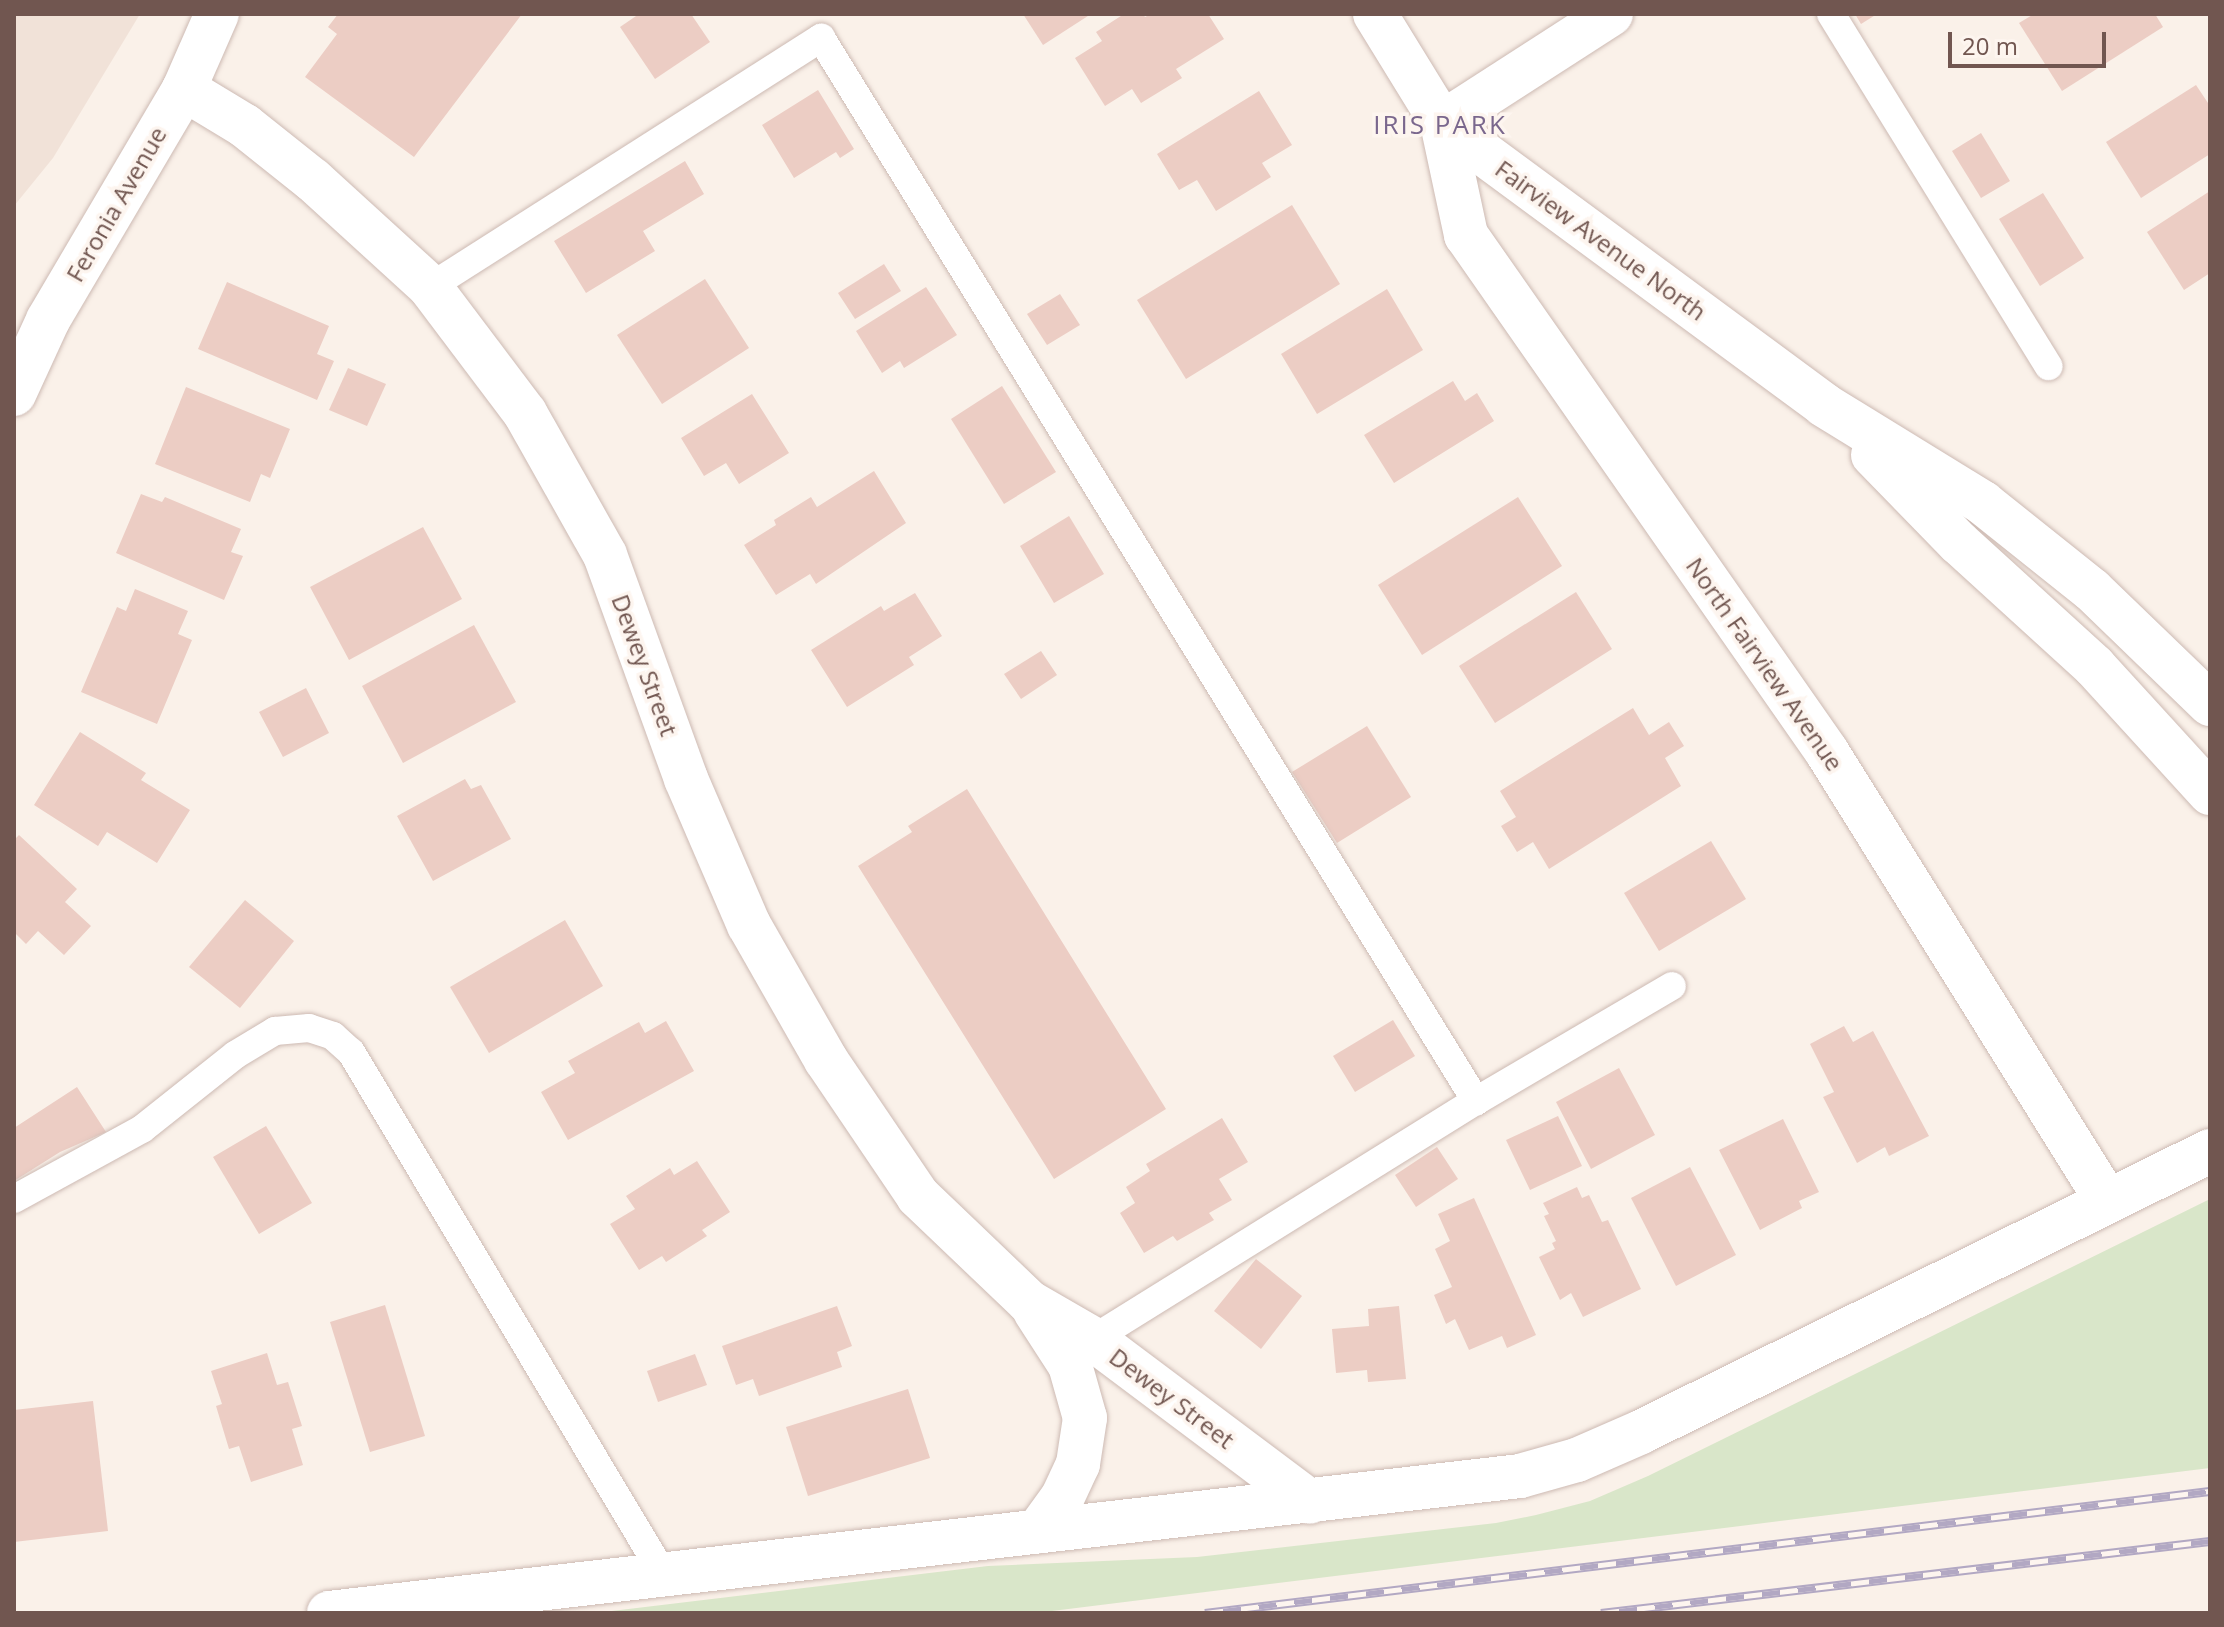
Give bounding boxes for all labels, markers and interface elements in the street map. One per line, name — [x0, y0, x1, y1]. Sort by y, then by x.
scale bar — [1952, 16, 2110, 66]
text: 20 m — [1962, 29, 2018, 62]
district label: IRIS PARK — [1373, 109, 1507, 141]
street label: Feronia Avenue — [60, 121, 172, 287]
street label: Fairview Avenue North — [1490, 154, 1712, 326]
street label: North Fairview Avenue — [1681, 552, 1849, 776]
street label: Dewey Street — [606, 590, 684, 740]
street label: Dewey Street — [1104, 1342, 1240, 1454]

